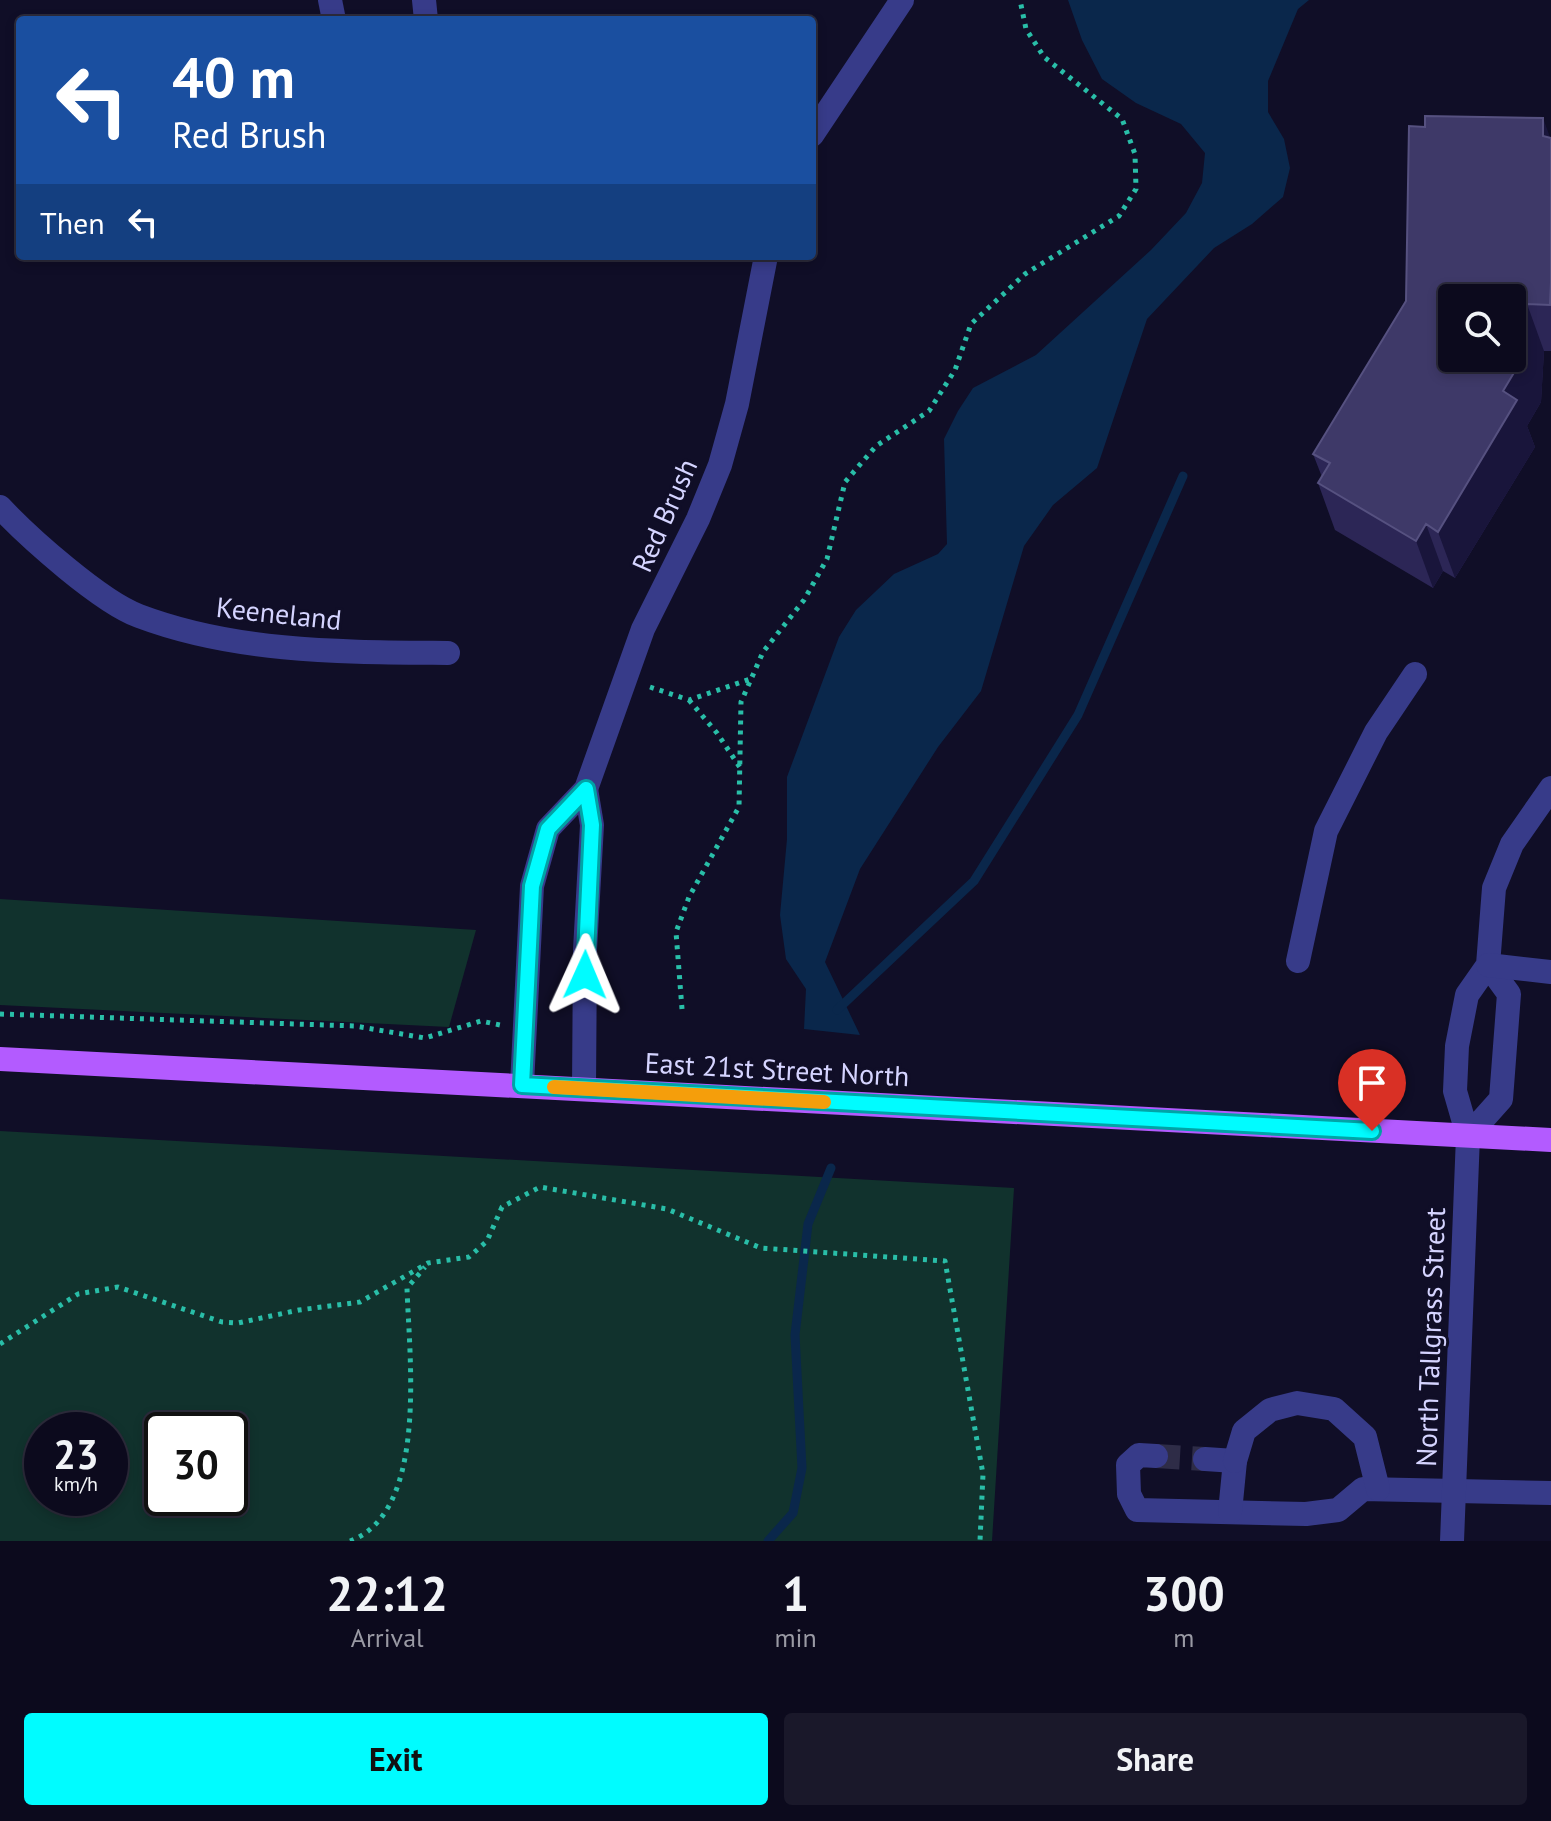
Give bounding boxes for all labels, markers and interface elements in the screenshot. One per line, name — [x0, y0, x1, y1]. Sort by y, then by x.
text: 40 m — [172, 41, 295, 113]
icon: left — [40, 48, 144, 152]
text: Red Brush — [172, 111, 326, 158]
icon: left — [121, 200, 165, 244]
text: Then — [40, 203, 105, 242]
map controls — [1438, 284, 1526, 372]
button: search — [1438, 284, 1526, 372]
street label: Red Brush — [623, 453, 705, 577]
street label: Keeneland — [214, 588, 344, 638]
position arrow — [543, 933, 627, 1017]
street label: East 21st Street North — [644, 1044, 910, 1094]
pin — [1338, 1049, 1406, 1131]
icon: arrive — [1350, 1061, 1394, 1105]
street label: North Tallgrass Street — [1407, 1206, 1453, 1467]
speed limit sign: 30 — [144, 1412, 248, 1516]
text: 23 — [53, 1428, 99, 1480]
text: km/h — [54, 1471, 98, 1497]
text: 22:12 — [326, 1562, 448, 1624]
text: 1 — [782, 1562, 809, 1624]
text: 300 — [1143, 1562, 1225, 1624]
text: Arrival — [351, 1621, 424, 1654]
text: min — [774, 1621, 817, 1654]
text: m — [1173, 1621, 1194, 1654]
button: Exit — [24, 1713, 768, 1805]
button: Share — [784, 1713, 1527, 1805]

